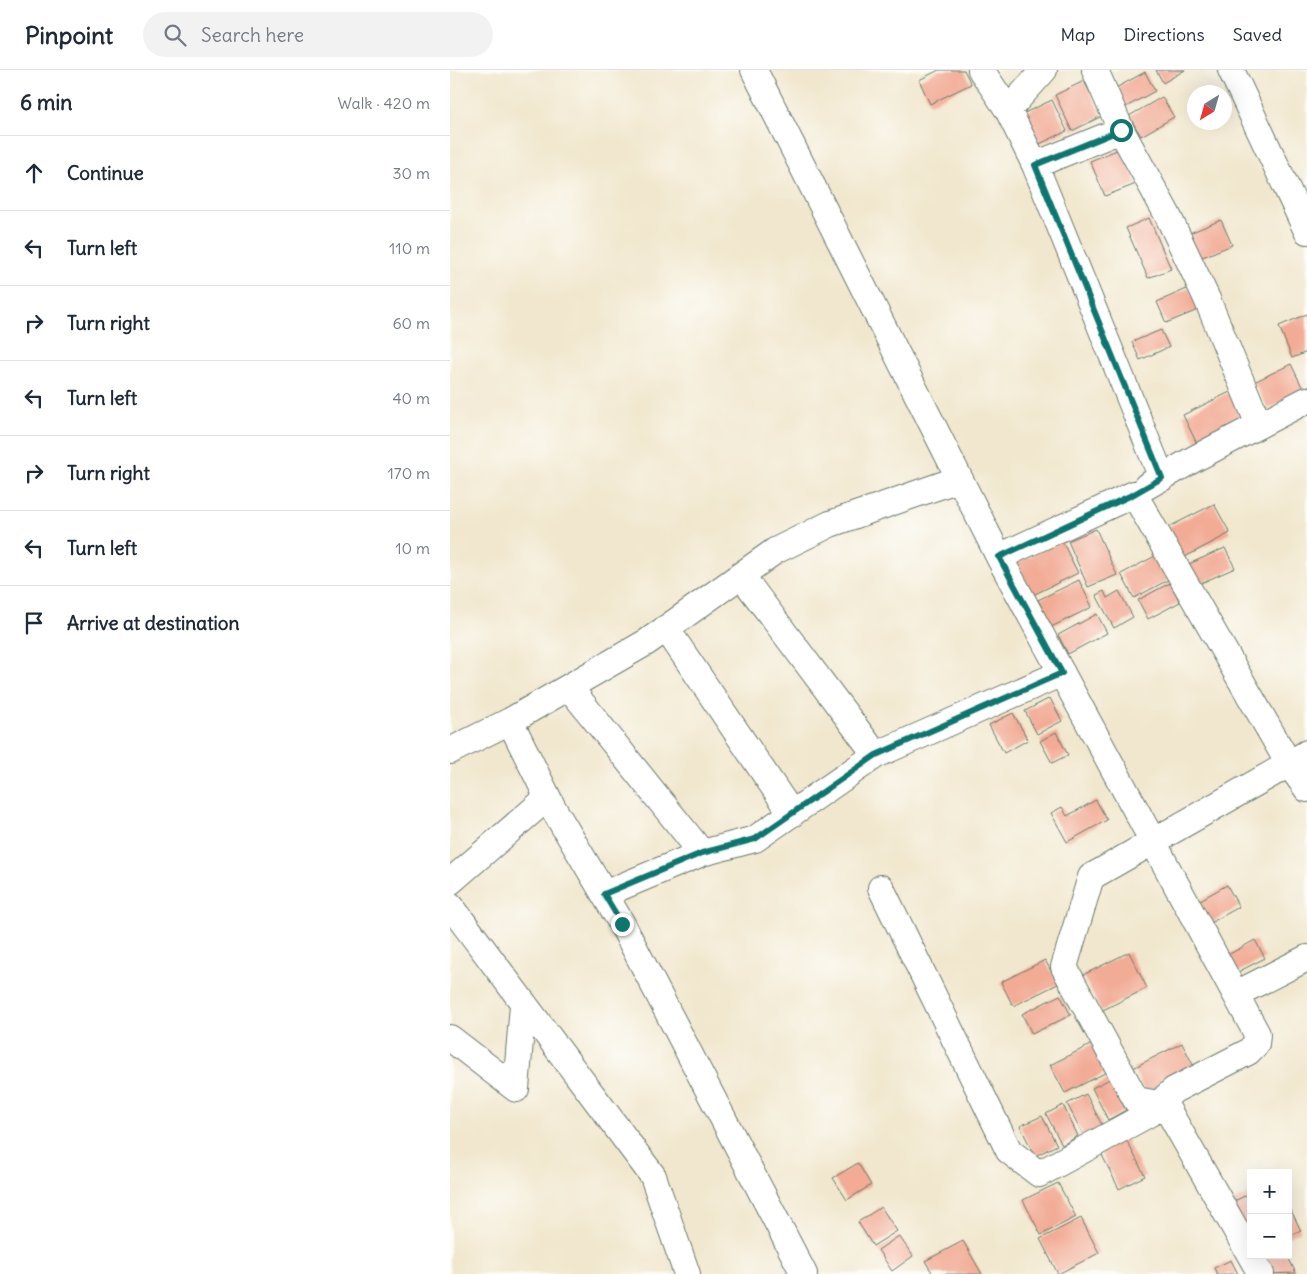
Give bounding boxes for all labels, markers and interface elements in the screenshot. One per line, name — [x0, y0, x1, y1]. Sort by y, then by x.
search box — [143, 12, 493, 57]
text: Pinpoint — [25, 20, 113, 50]
icon: search — [161, 21, 189, 49]
text: Search here — [201, 23, 304, 47]
text: Map — [1060, 23, 1095, 46]
text: Directions — [1123, 23, 1205, 46]
text: Saved — [1233, 23, 1282, 46]
north arrow — [1187, 85, 1232, 130]
text: 6 min — [20, 89, 72, 116]
text: Walk · 420 m — [338, 93, 430, 113]
route start — [1110, 119, 1133, 142]
icon: ahead — [20, 159, 48, 187]
text: Continue — [67, 161, 144, 185]
text: 30 m — [393, 163, 430, 183]
icon: left — [20, 234, 48, 262]
text: Turn left — [67, 236, 137, 260]
text: 110 m — [389, 238, 430, 258]
icon: right — [20, 309, 48, 337]
text: Turn right — [67, 311, 150, 335]
text: 60 m — [392, 313, 430, 333]
icon: left — [20, 384, 48, 412]
text: Turn left — [67, 386, 137, 410]
text: 40 m — [392, 388, 430, 408]
icon: right — [20, 459, 48, 487]
text: Turn right — [67, 461, 150, 485]
text: 170 m — [387, 463, 430, 483]
icon: left — [20, 534, 48, 562]
text: Turn left — [67, 536, 137, 560]
text: 10 m — [395, 538, 430, 558]
icon: arrive — [20, 609, 48, 637]
text: Arrive at destination — [67, 611, 240, 635]
route end — [611, 913, 634, 936]
map controls — [1247, 1169, 1292, 1259]
button: + — [1247, 1169, 1292, 1214]
button: − — [1247, 1214, 1292, 1259]

